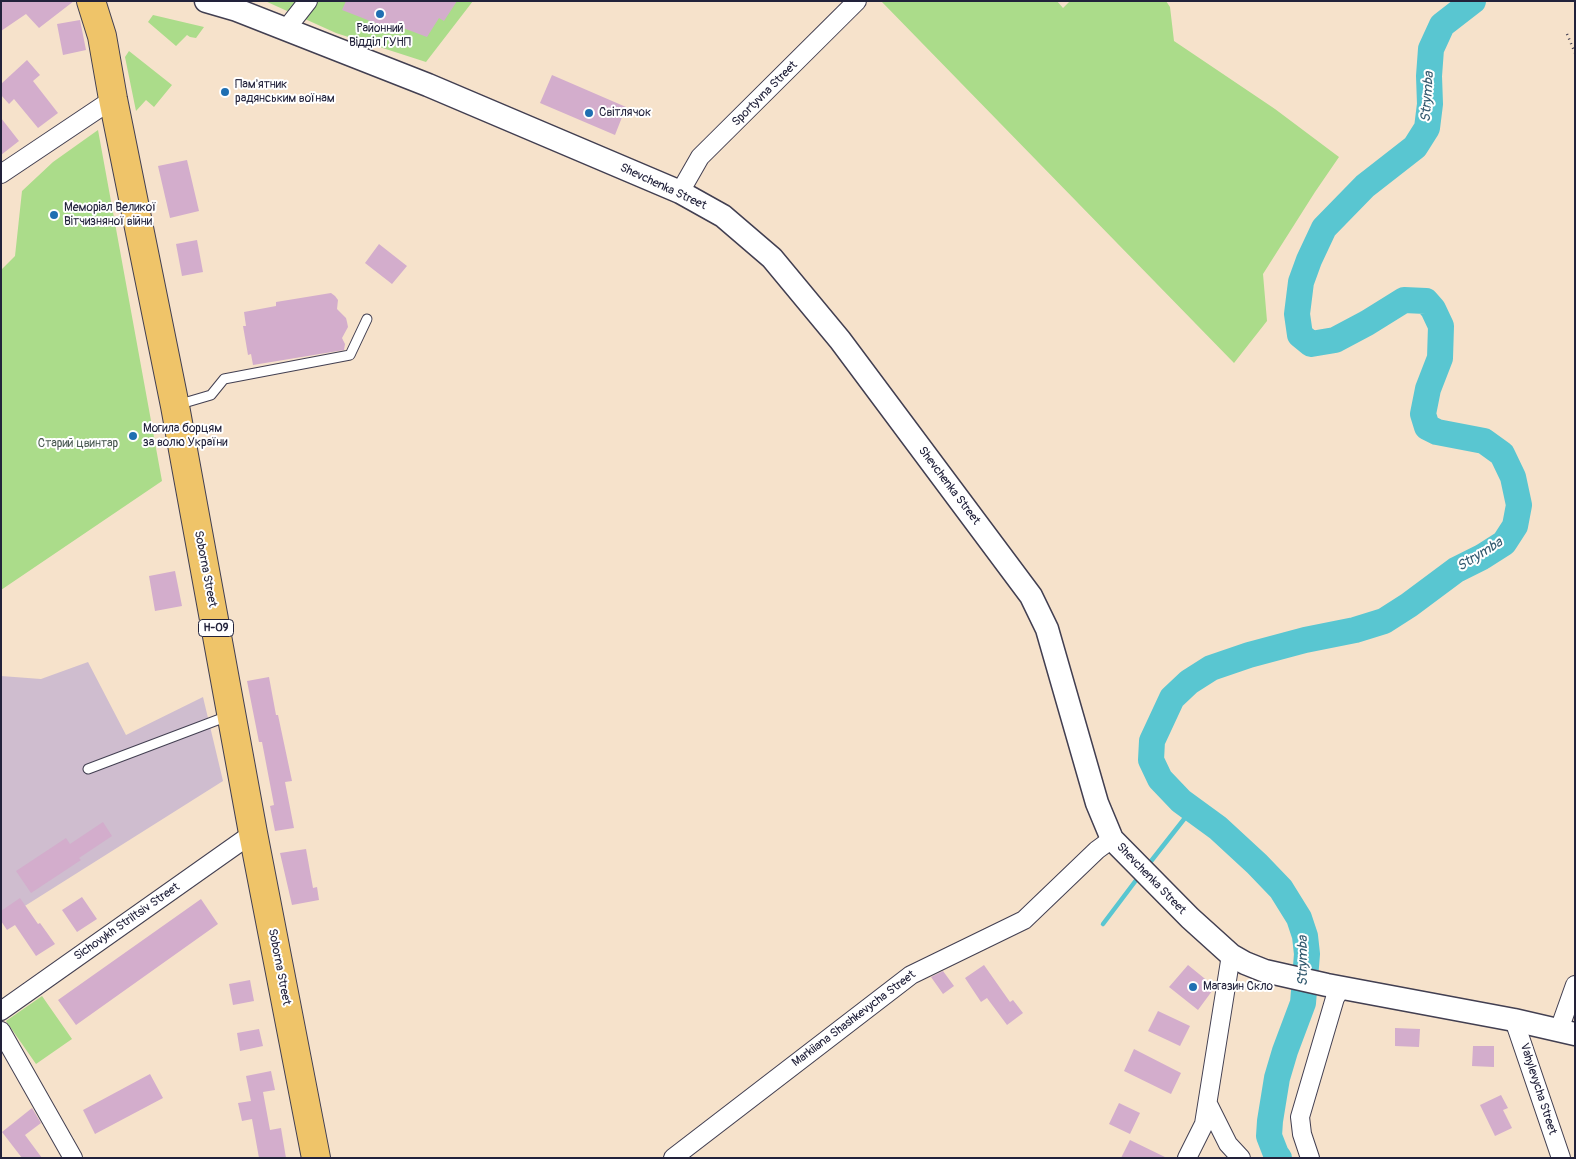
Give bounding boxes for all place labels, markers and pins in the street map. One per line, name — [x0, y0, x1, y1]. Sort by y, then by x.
marker: Районний Відділ ГУНП — [374, 8, 386, 20]
place label: Районний Відділ ГУНП — [349, 22, 411, 50]
place label: Пам'ятник радянським воїнам — [235, 78, 335, 106]
marker: Пам'ятник радянським воїнам — [219, 86, 231, 98]
place label: Світлячок — [599, 106, 651, 120]
marker: Світлячок — [583, 107, 595, 119]
place label: Меморіал Великої Вітчизняної війни — [64, 201, 156, 229]
marker: Меморіал Великої Вітчизняної війни — [48, 209, 60, 221]
place label: Могила борцям за волю України — [143, 422, 228, 450]
marker: Могила борцям за волю України — [127, 430, 139, 442]
place label: Магазин Скло — [1203, 980, 1273, 994]
marker: Магазин Скло — [1187, 981, 1199, 993]

